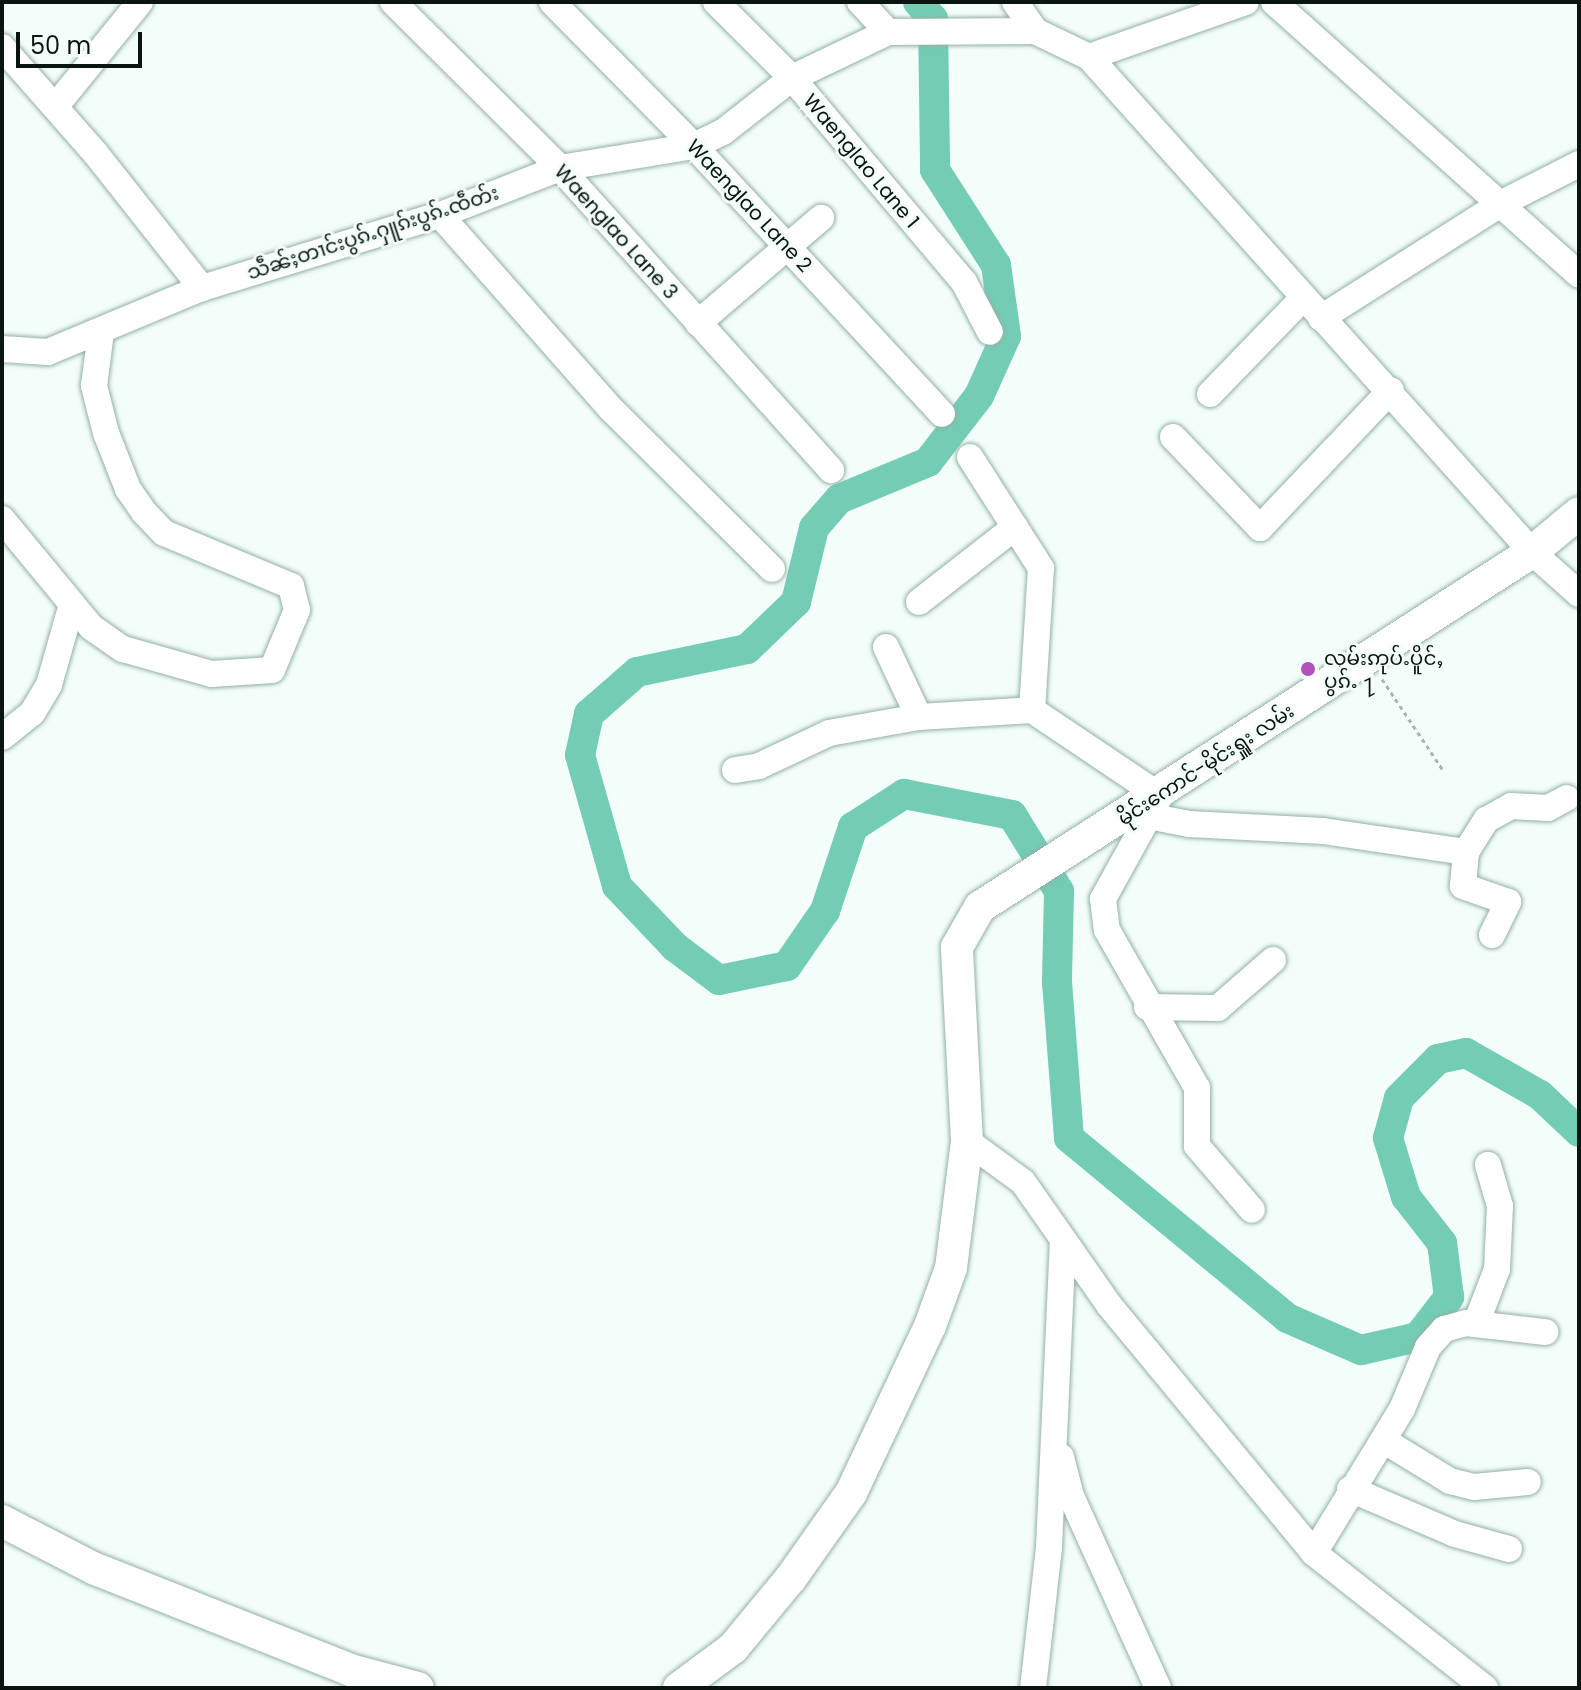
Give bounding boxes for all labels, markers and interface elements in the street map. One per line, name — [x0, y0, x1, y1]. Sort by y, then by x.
scale bar — [20, 16, 146, 66]
text: 50 m — [30, 29, 91, 62]
street label: Waenglao Lane 1 — [798, 89, 924, 233]
street label: Waenglao Lane 2 — [681, 135, 817, 277]
street label: Waenglao Lane 3 — [549, 160, 683, 304]
street label: သဵၼ်ႈတၢင်းပွၵ်ႉႁူၵ်းပွၵ်ႉၸဵတ်း — [244, 181, 502, 285]
place label: လုမ်းဢုပ်ႉပိူင်ႇ ပွၵ်ႉ ႑ — [1324, 646, 1443, 693]
marker: လုမ်းဢုပ်ႉပိူင်ႇ ပွၵ်ႉ ႑ — [1299, 660, 1317, 678]
street label: မိုင်းကောင်-မိုင်းရှူး လမ်း — [1113, 699, 1299, 831]

